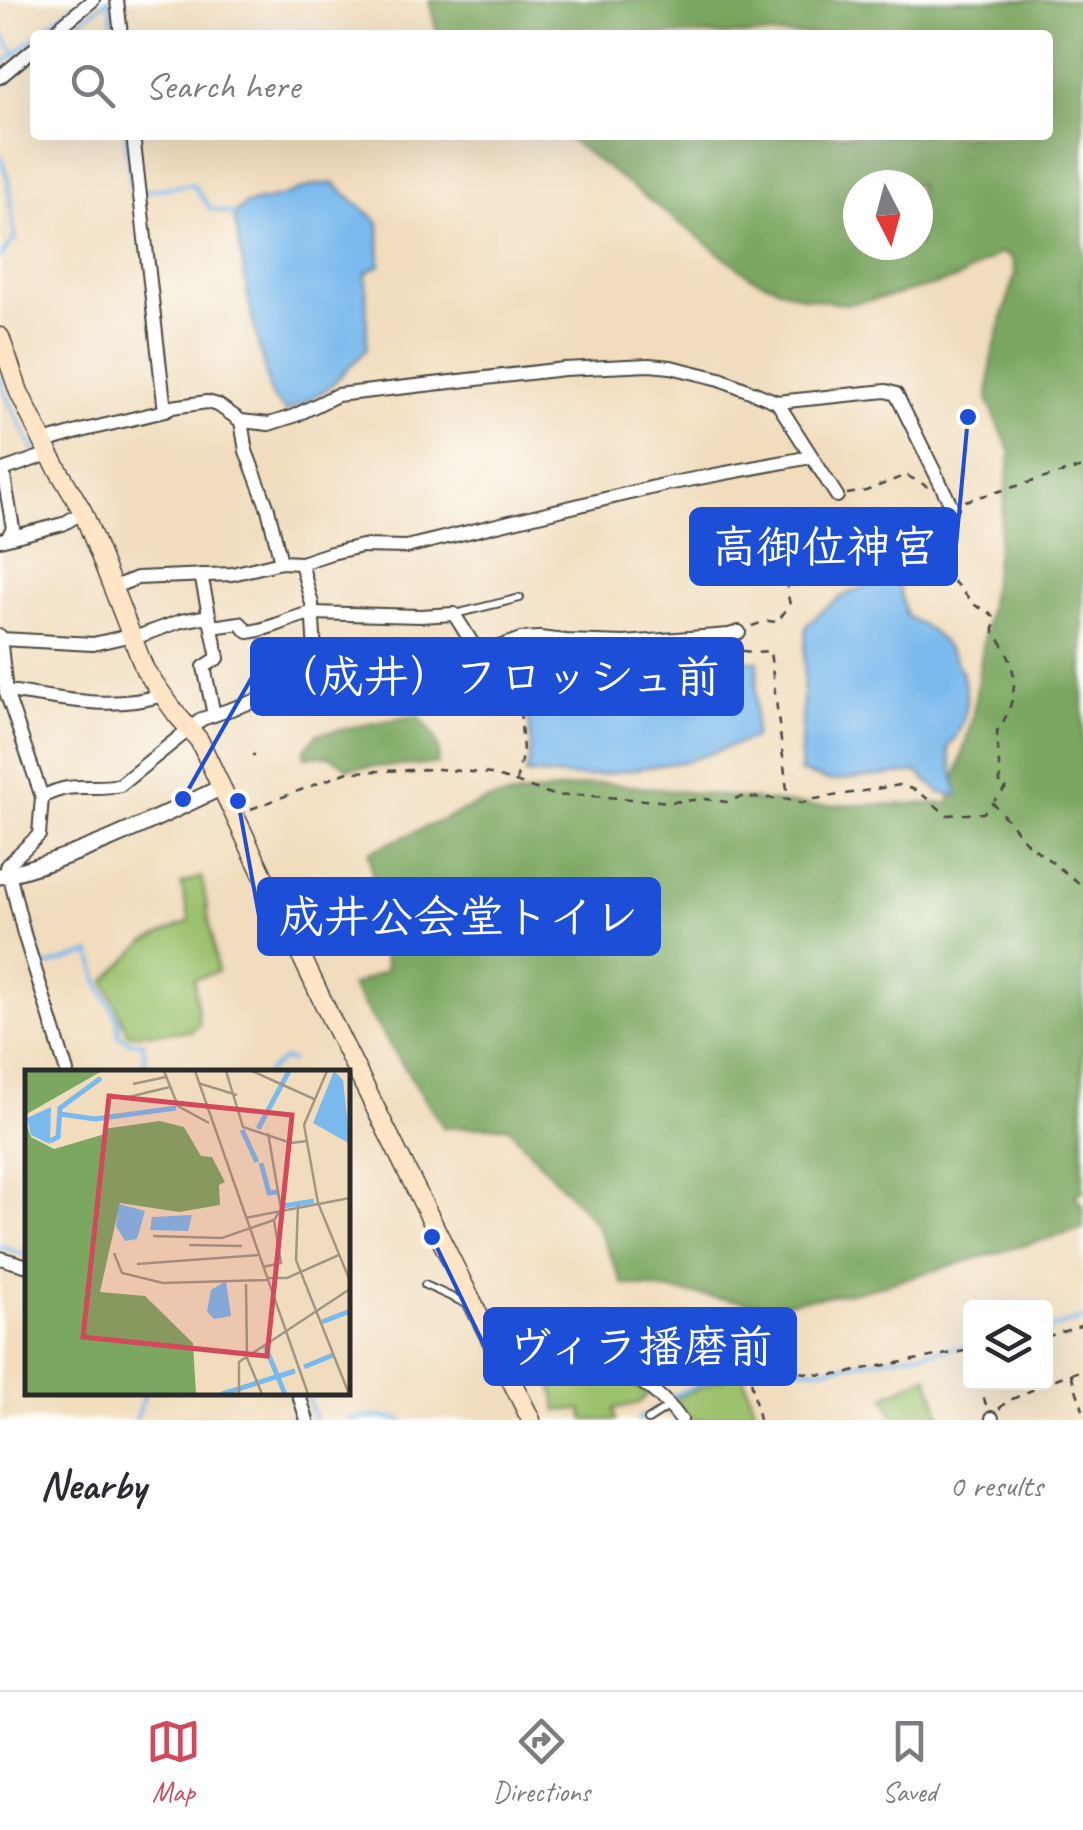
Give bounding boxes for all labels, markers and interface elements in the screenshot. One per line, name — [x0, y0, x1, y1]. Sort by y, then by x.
search box — [30, 30, 1053, 140]
icon: search — [65, 58, 120, 113]
text: Search here — [145, 62, 300, 109]
north arrow — [843, 170, 933, 260]
callout: 高御位神宮 — [691, 509, 956, 584]
text: 高御位神宮 — [711, 519, 937, 576]
callout: （成井）フロッシュ前 — [252, 639, 742, 714]
text: （成井）フロッシュ前 — [274, 649, 720, 706]
callout: 成井公会堂トイレ — [259, 879, 659, 954]
text: 成井公会堂トイレ — [279, 889, 639, 946]
inset map — [25, 1070, 350, 1395]
map controls — [963, 1300, 1053, 1390]
button: layers — [963, 1300, 1053, 1390]
callout: ヴィラ播磨前 — [485, 1309, 795, 1384]
text: ヴィラ播磨前 — [507, 1319, 773, 1376]
text: Nearby — [40, 1459, 146, 1512]
text: 0 results — [949, 1465, 1043, 1506]
tab: Map — [146, 1714, 201, 1809]
tab: Directions — [493, 1714, 590, 1809]
tab: Saved — [882, 1714, 937, 1809]

